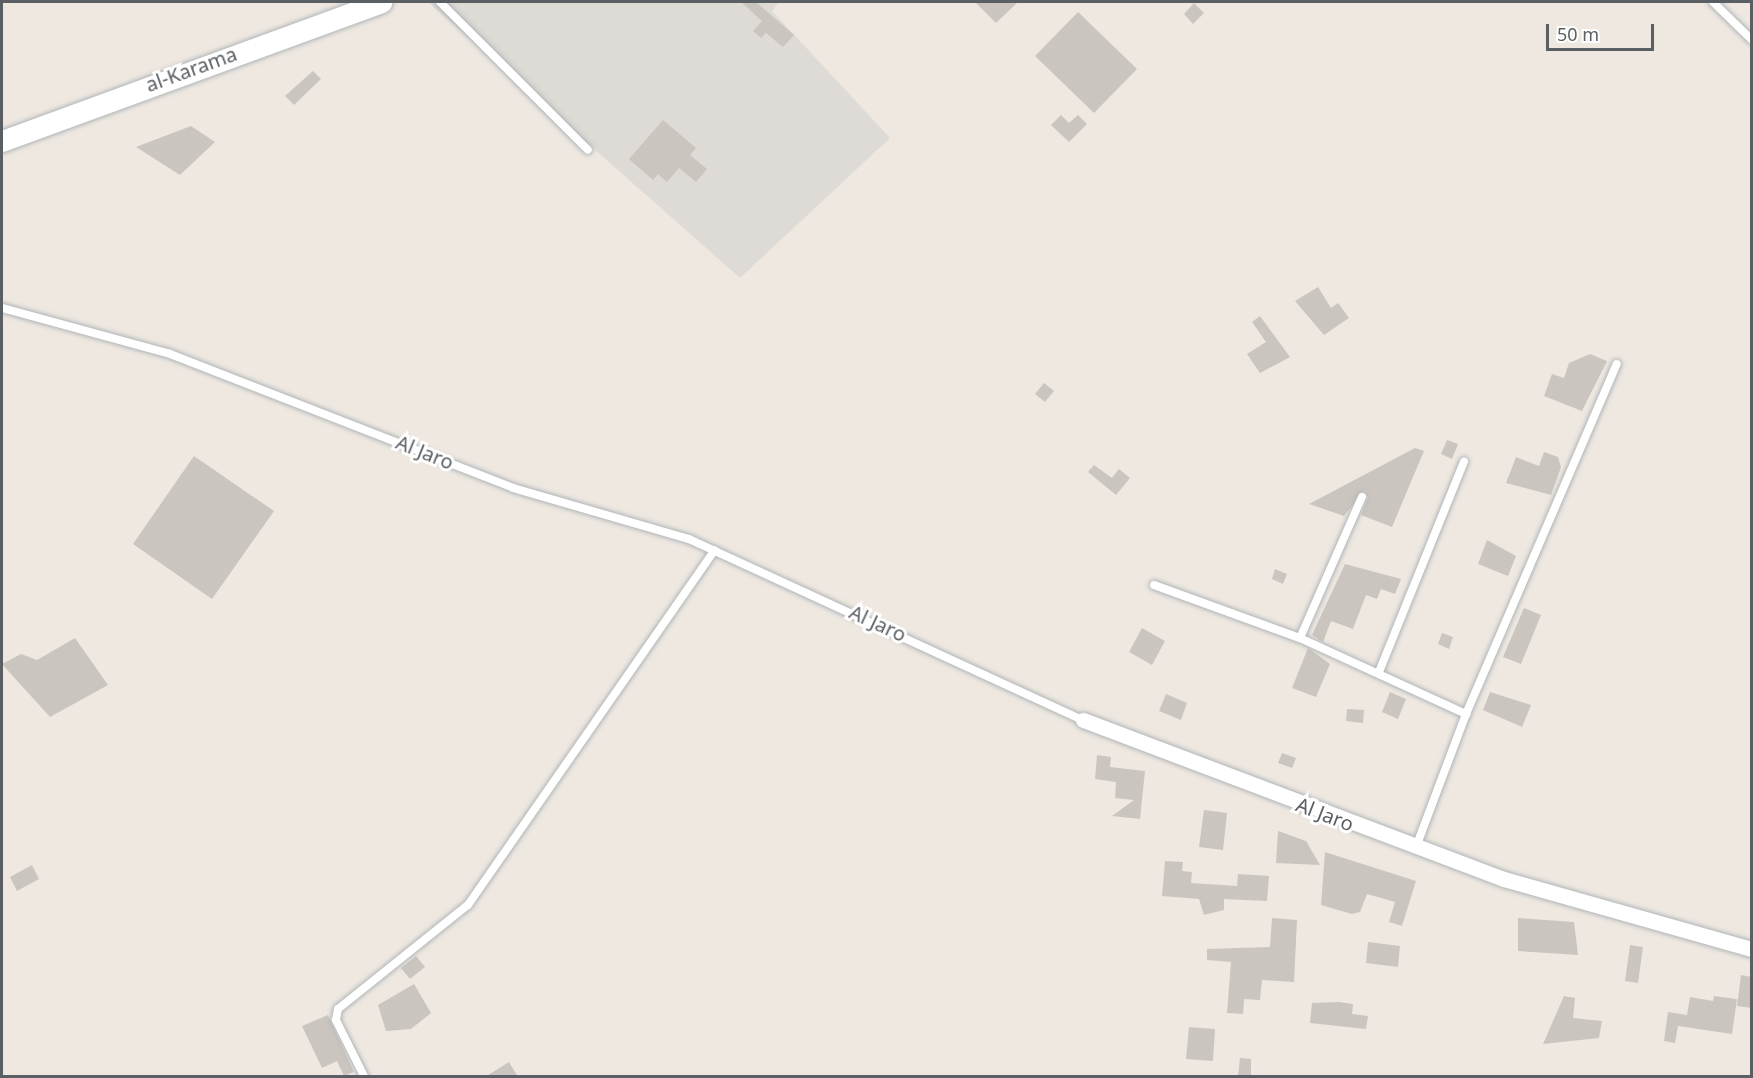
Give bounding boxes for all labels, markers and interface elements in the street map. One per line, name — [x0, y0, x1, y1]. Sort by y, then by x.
scale bar — [1549, 12, 1657, 50]
text: 50 m — [1557, 22, 1599, 46]
street label: al-Karama — [142, 41, 240, 97]
street label: Al Jaro — [393, 430, 457, 474]
street label: Al Jaro — [846, 599, 910, 647]
street label: Al Jaro — [1293, 792, 1357, 836]

